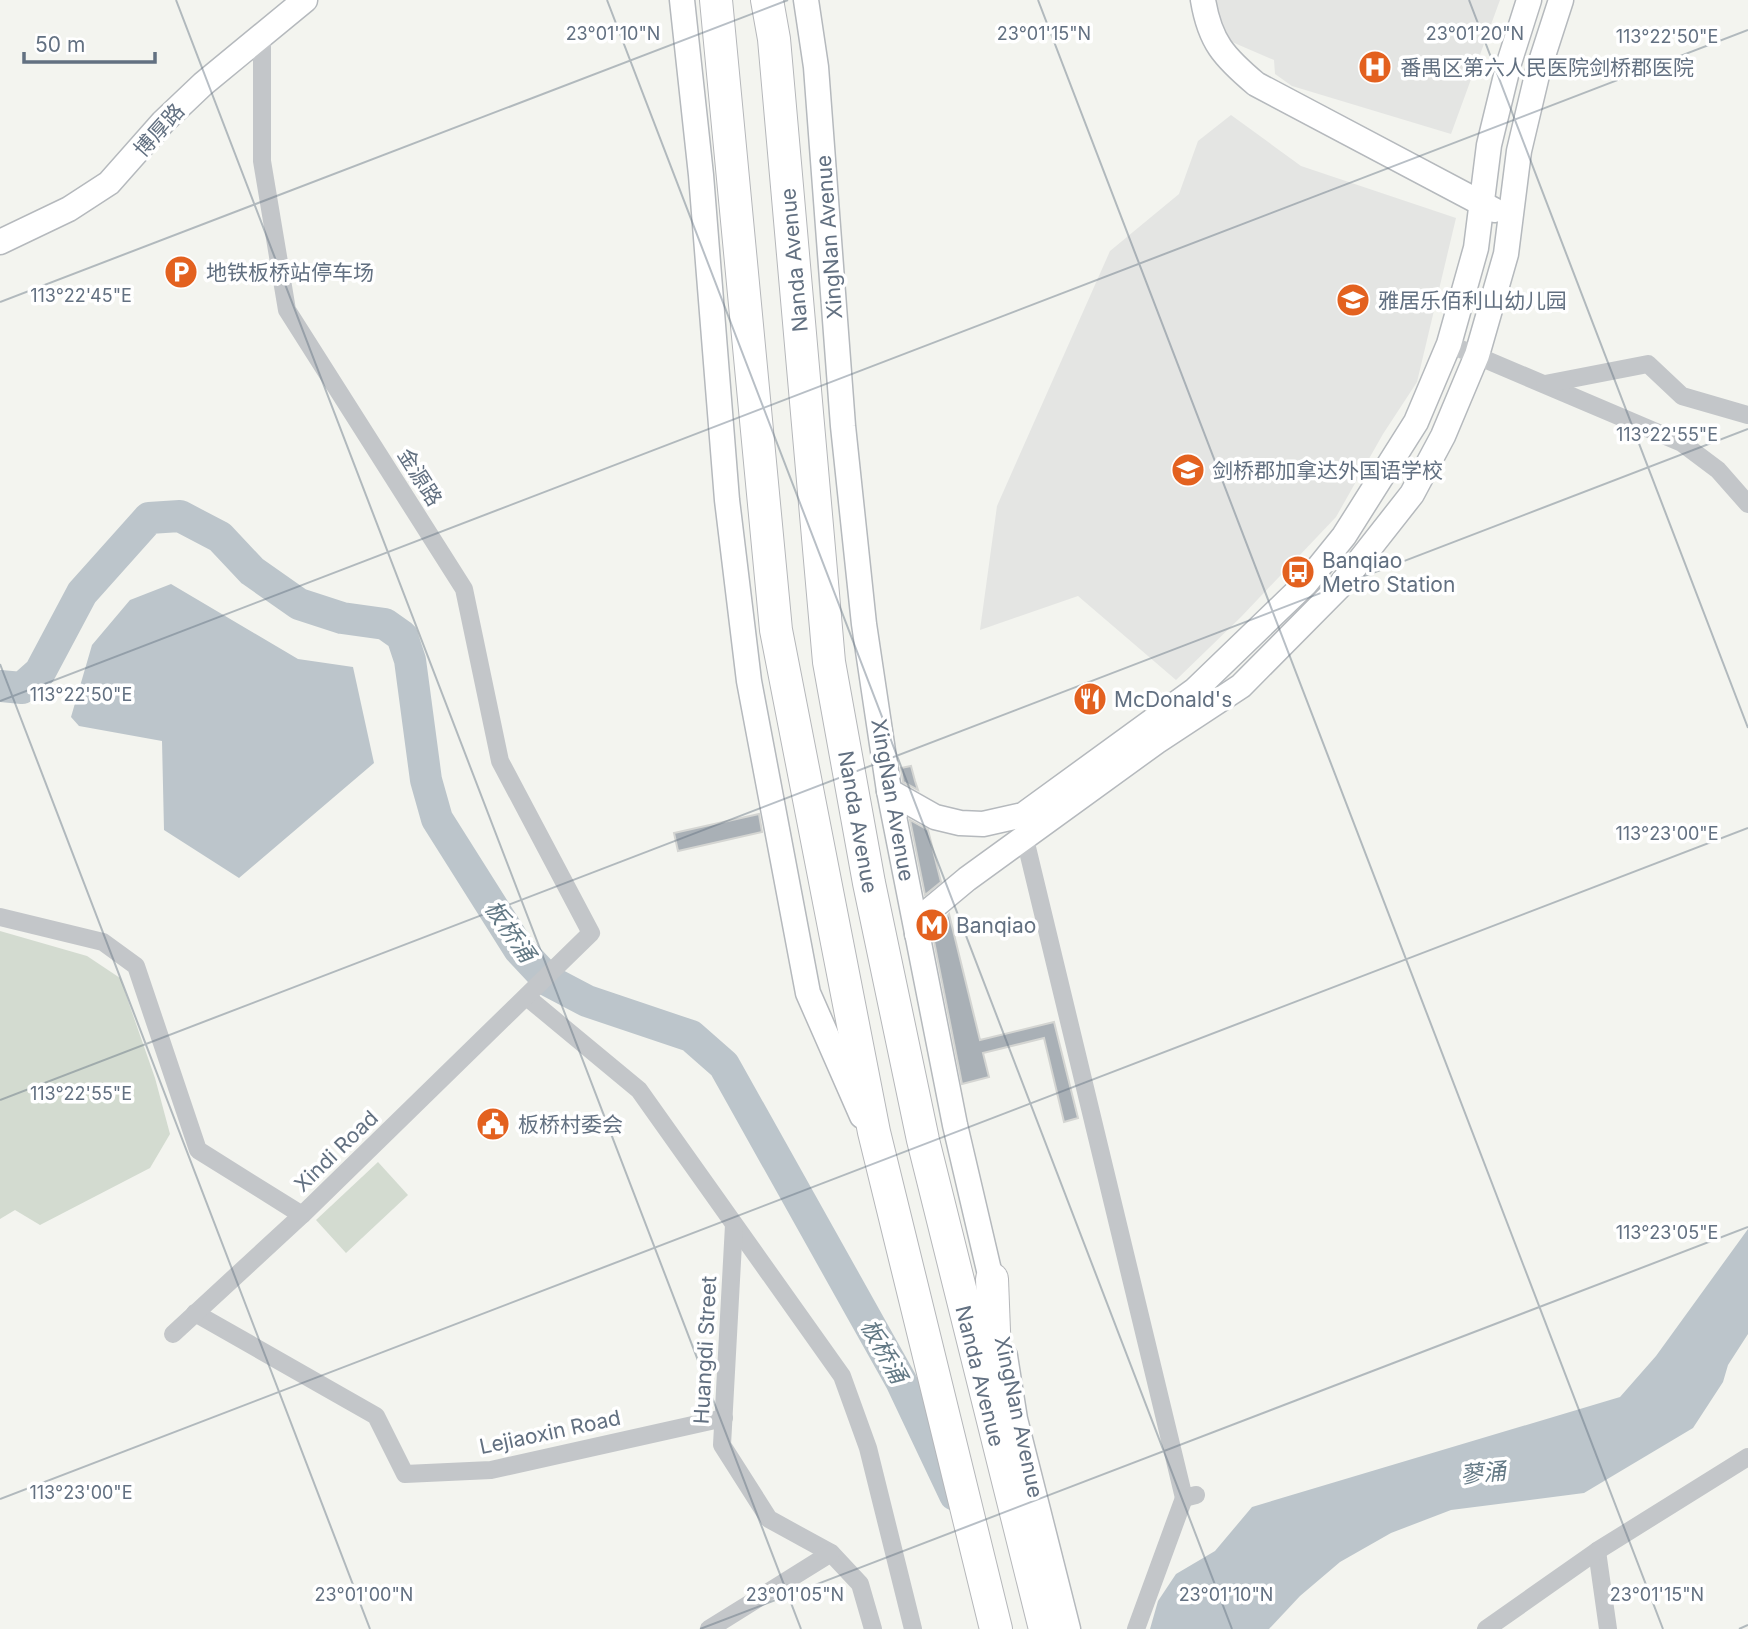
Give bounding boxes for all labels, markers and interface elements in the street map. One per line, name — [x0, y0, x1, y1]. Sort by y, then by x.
scale bar — [24, 21, 156, 65]
text: 23°01'10"N — [566, 23, 660, 44]
text: 23°01'15"N — [997, 23, 1091, 44]
text: 23°01'20"N — [1426, 23, 1524, 44]
text: 113°22'50"E — [1616, 26, 1718, 47]
text: 50 m — [35, 32, 85, 57]
hospital icon: 番禺区第六人民医院剑桥郡医院 — [1356, 48, 1394, 86]
place label: 番禺区第六人民医院剑桥郡医院 — [1400, 55, 1694, 80]
street label: 博厚路 — [129, 98, 189, 162]
street label: XingNan Avenue — [811, 154, 847, 320]
street label: Nanda Avenue — [775, 187, 813, 333]
parking icon: 地铁板桥站停车场 — [162, 253, 200, 291]
place label: 地铁板桥站停车场 — [206, 260, 374, 285]
school or university icon: 雅居乐佰利山幼儿园 — [1334, 281, 1372, 319]
text: 113°22'45"E — [30, 285, 132, 306]
place label: 雅居乐佰利山幼儿园 — [1378, 288, 1567, 313]
text: 113°22'55"E — [1616, 424, 1718, 445]
street label: 金源路 — [393, 444, 447, 510]
school or university icon: 剑桥郡加拿达外国语学校 — [1169, 451, 1207, 489]
place label: 剑桥郡加拿达外国语学校 — [1212, 458, 1443, 483]
place label: Banqiao Metro Station — [1322, 548, 1455, 597]
bus stop icon: Banqiao Metro Station — [1279, 553, 1317, 591]
restaurant icon: McDonald's — [1071, 680, 1109, 718]
text: 113°22'50"E — [30, 684, 132, 705]
place label: McDonald's — [1114, 687, 1232, 712]
street label: XingNan Avenue — [866, 717, 920, 883]
street label: Nanda Avenue — [833, 749, 883, 895]
text: 113°23'00"E — [1615, 823, 1719, 844]
water label: 板桥涌 — [479, 895, 543, 970]
metro station icon: Banqiao — [913, 906, 951, 944]
place label: Banqiao — [956, 913, 1036, 938]
text: 113°22'55"E — [30, 1083, 132, 1104]
street label: Xindi Road — [289, 1105, 383, 1197]
public building icon: 板桥村委会 — [474, 1105, 512, 1143]
place label: 板桥村委会 — [518, 1112, 623, 1137]
text: 113°23'05"E — [1616, 1222, 1718, 1243]
street label: Huangdi Street — [689, 1275, 721, 1425]
street label: Nanda Avenue — [950, 1303, 1010, 1449]
water label: 板桥涌 — [855, 1314, 914, 1391]
street label: XingNan Avenue — [990, 1334, 1048, 1500]
street label: Lejiaoxin Road — [477, 1405, 623, 1459]
water label: 蓼涌 — [1459, 1456, 1510, 1489]
text: 113°23'00"E — [29, 1482, 133, 1503]
text: 23°01'00"N — [315, 1584, 413, 1605]
text: 23°01'05"N — [746, 1584, 844, 1605]
text: 23°01'10"N — [1179, 1584, 1273, 1605]
text: 23°01'15"N — [1610, 1584, 1704, 1605]

